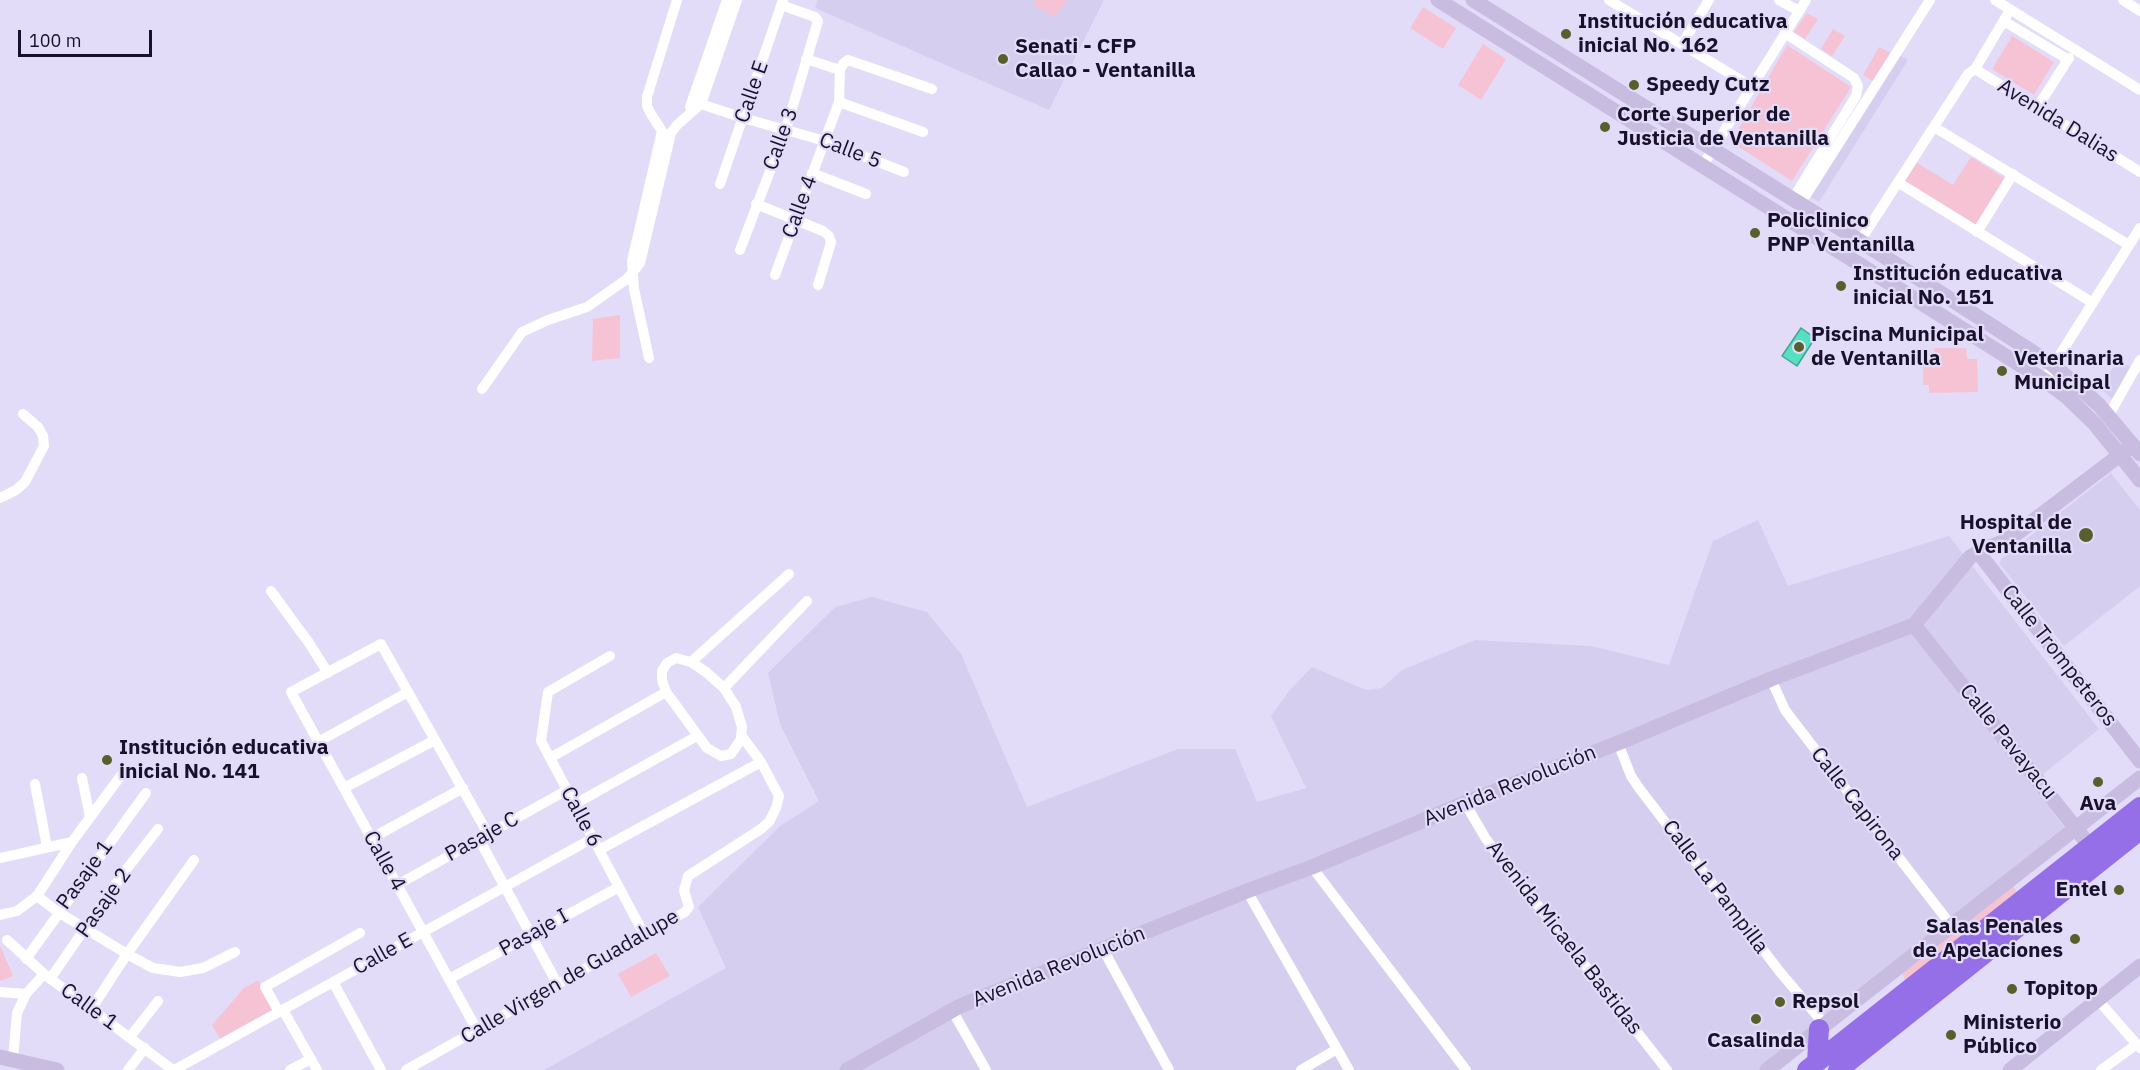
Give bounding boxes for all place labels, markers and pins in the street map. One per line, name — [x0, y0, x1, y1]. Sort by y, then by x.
place label: Institución educativa inicial No. 162 — [1578, 9, 1788, 59]
marker: Institución educativa inicial No. 162 — [1559, 27, 1573, 41]
place label: Senati - CFP Callao - Ventanilla — [1015, 34, 1196, 84]
marker: Senati - CFP Callao - Ventanilla — [996, 52, 1010, 66]
place label: Speedy Cutz — [1646, 72, 1770, 98]
marker: Speedy Cutz — [1627, 78, 1641, 92]
place label: Corte Superior de Justicia de Ventanilla — [1617, 102, 1829, 152]
marker: Corte Superior de Justicia de Ventanilla — [1598, 120, 1612, 134]
place label: Policlinico PNP Ventanilla — [1767, 208, 1915, 258]
marker: Policlinico PNP Ventanilla — [1748, 226, 1762, 240]
place label: Institución educativa inicial No. 151 — [1853, 261, 2063, 311]
marker: Institución educativa inicial No. 151 — [1834, 279, 1848, 293]
place label: Piscina Municipal de Ventanilla — [1811, 322, 1984, 372]
marker: Piscina Municipal de Ventanilla — [1792, 340, 1806, 354]
place label: Veterinaria Municipal — [2014, 346, 2124, 396]
marker: Veterinaria Municipal — [1995, 364, 2009, 378]
place label: Hospital de Ventanilla — [1960, 510, 2072, 560]
marker: Hospital de Ventanilla — [2077, 526, 2095, 544]
place label: Institución educativa inicial No. 141 — [119, 735, 329, 785]
marker: Institución educativa inicial No. 141 — [100, 753, 114, 767]
marker: Ava — [2091, 775, 2105, 789]
place label: Ava — [2080, 791, 2116, 817]
place label: Entel — [2056, 877, 2107, 903]
marker: Entel — [2112, 883, 2126, 897]
place label: Salas Penales de Apelaciones — [1913, 914, 2063, 964]
marker: Salas Penales de Apelaciones — [2068, 932, 2082, 946]
place label: Topitop — [2024, 976, 2098, 1002]
marker: Topitop — [2005, 982, 2019, 996]
place label: Repsol — [1792, 989, 1859, 1015]
marker: Repsol — [1773, 995, 1787, 1009]
place label: Ministerio Público — [1963, 1010, 2061, 1060]
marker: Casalinda — [1749, 1012, 1763, 1026]
place label: Casalinda — [1707, 1028, 1805, 1054]
marker: Ministerio Público — [1944, 1028, 1958, 1042]

